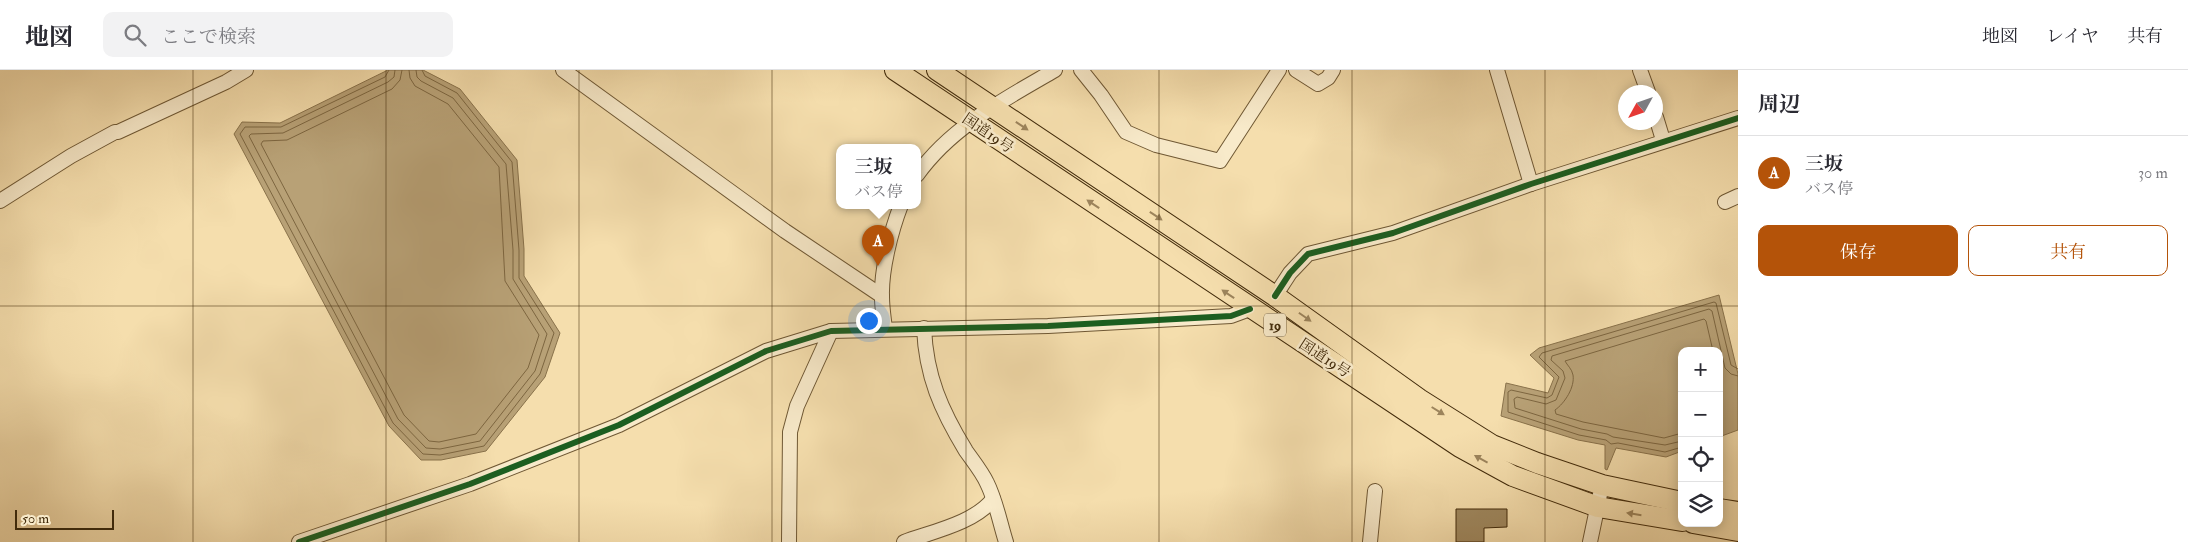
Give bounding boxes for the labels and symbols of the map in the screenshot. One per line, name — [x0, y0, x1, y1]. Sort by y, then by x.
north arrow — [1618, 85, 1663, 130]
street label: 国道19号 — [958, 109, 1017, 158]
one-way arrow — [1015, 121, 1028, 130]
one-way arrow — [1086, 199, 1100, 208]
one-way arrow — [1150, 211, 1163, 221]
pin: A — [862, 225, 894, 266]
one-way arrow — [1221, 289, 1235, 299]
your location — [856, 308, 882, 334]
one-way arrow — [1299, 312, 1312, 322]
road number: 19 — [1264, 314, 1286, 336]
street label: 国道19号 — [1295, 335, 1354, 382]
one-way arrow — [1431, 407, 1445, 416]
one-way arrow — [1475, 455, 1488, 464]
scale bar — [15, 507, 114, 530]
one-way arrow — [1625, 509, 1641, 517]

